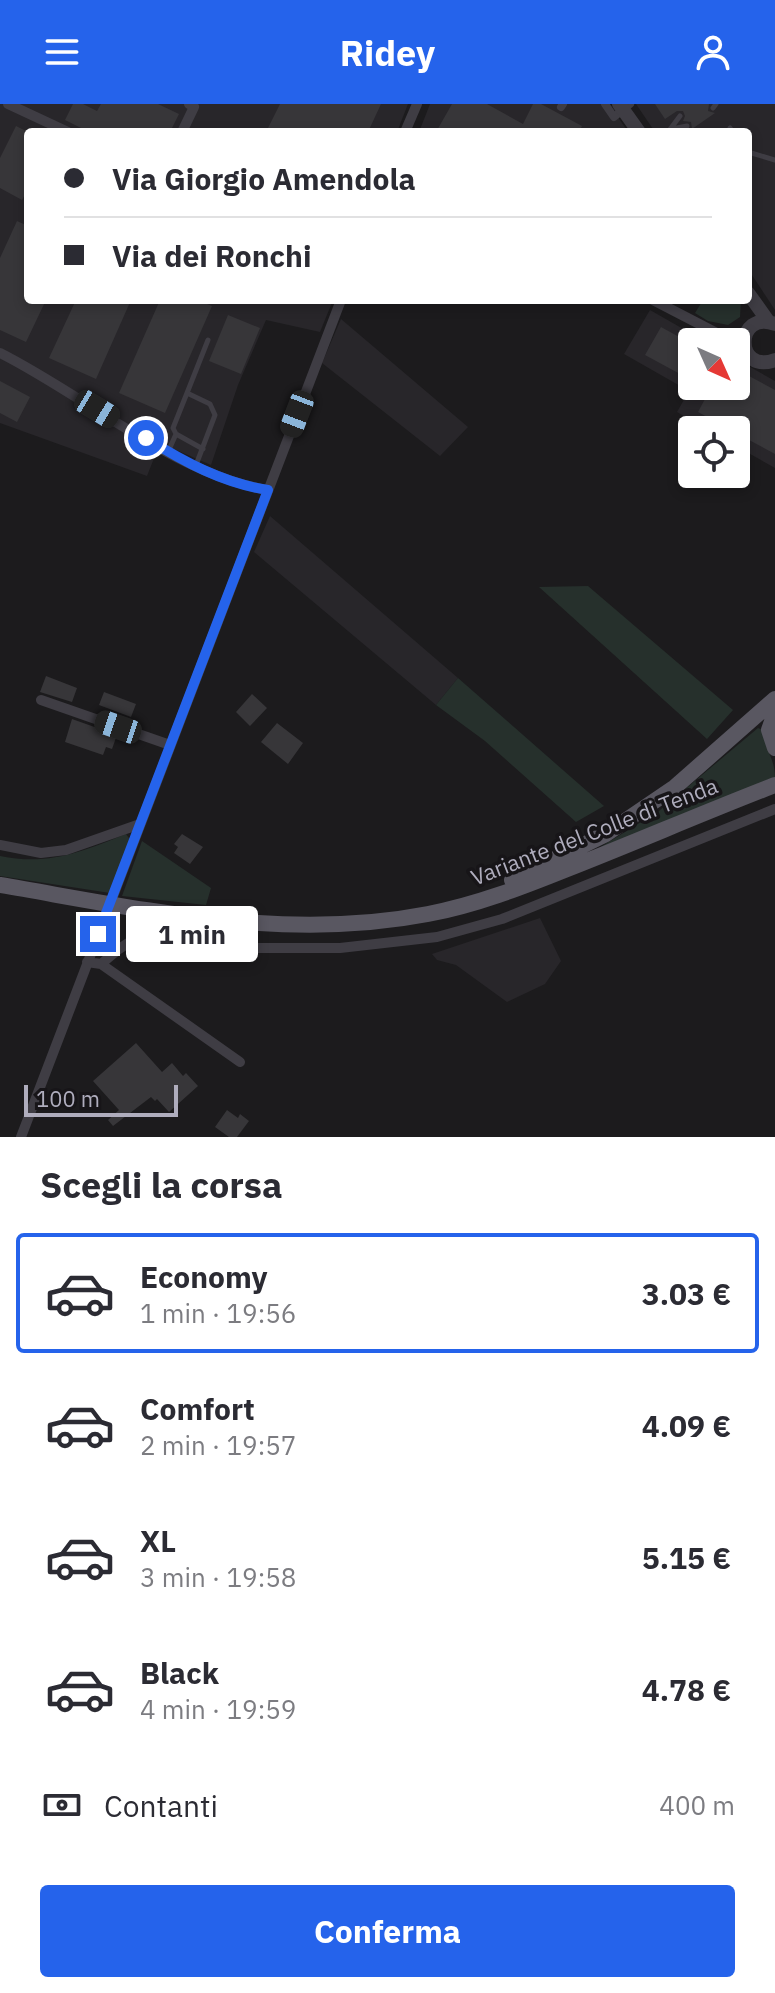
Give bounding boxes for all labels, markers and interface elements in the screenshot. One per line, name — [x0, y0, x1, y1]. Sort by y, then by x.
text: Ridey — [340, 29, 435, 76]
icon: menu — [40, 30, 84, 74]
icon: person — [691, 30, 735, 74]
text: Via Giorgio Amendola — [112, 159, 416, 198]
text: Via dei Ronchi — [112, 236, 312, 275]
north arrow — [678, 328, 750, 400]
map controls — [678, 328, 750, 488]
car — [70, 386, 124, 432]
car — [277, 387, 317, 441]
button: locate — [678, 416, 750, 488]
route start — [128, 420, 164, 456]
car — [91, 708, 145, 746]
street label: Variante del Colle di Tenda — [466, 770, 722, 891]
callout: 1 min — [126, 906, 258, 962]
route end — [80, 916, 116, 952]
text: 1 min — [158, 917, 226, 951]
scale bar — [24, 1081, 178, 1117]
text: 100 m — [36, 1084, 100, 1113]
text: Scegli la corsa — [40, 1161, 283, 1208]
icon: car — [44, 1257, 116, 1329]
text: Economy — [140, 1257, 268, 1296]
text: 3.03 € — [642, 1274, 731, 1313]
text: 1 min · 19:56 — [140, 1296, 296, 1330]
icon: car — [44, 1389, 116, 1461]
text: Comfort — [140, 1389, 255, 1428]
text: 4.09 € — [642, 1406, 731, 1445]
text: 2 min · 19:57 — [140, 1428, 296, 1462]
icon: car — [44, 1521, 116, 1593]
text: XL — [140, 1521, 176, 1560]
text: 5.15 € — [642, 1538, 731, 1577]
text: 3 min · 19:58 — [140, 1560, 296, 1594]
icon: car — [44, 1653, 116, 1725]
text: Black — [140, 1653, 219, 1692]
text: 4.78 € — [642, 1670, 731, 1709]
text: 4 min · 19:59 — [140, 1692, 296, 1726]
icon: cash — [40, 1783, 84, 1827]
text: Contanti — [104, 1786, 218, 1825]
text: 400 m — [659, 1788, 735, 1822]
button: Conferma — [40, 1885, 735, 1977]

